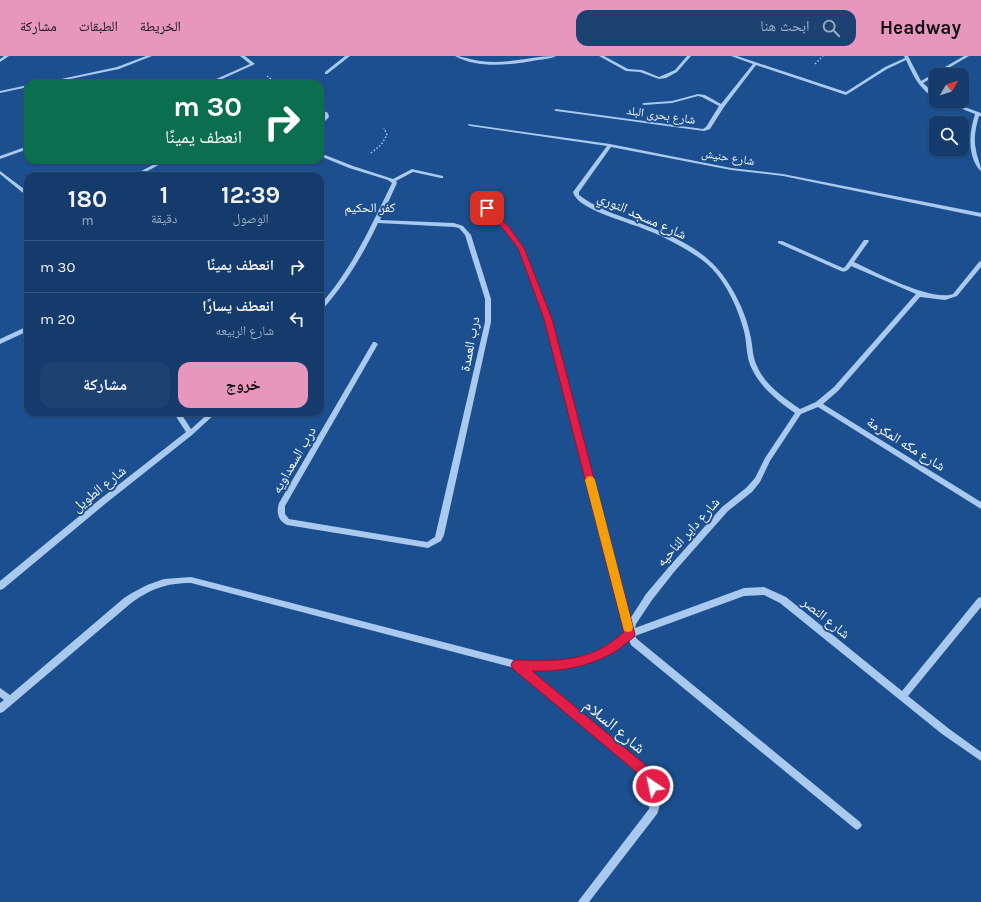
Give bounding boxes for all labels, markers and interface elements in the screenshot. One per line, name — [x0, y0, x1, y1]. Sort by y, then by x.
search box — [576, 10, 856, 46]
text: ابحث هنا — [760, 17, 810, 35]
icon: search — [820, 17, 842, 39]
text: Headway — [880, 17, 961, 39]
text: مشاركة — [20, 18, 57, 35]
text: الطبقات — [79, 18, 118, 35]
text: الخريطة — [140, 18, 181, 35]
north arrow — [929, 68, 969, 108]
map controls — [929, 68, 969, 156]
text: 30 m — [173, 90, 242, 123]
icon: right — [256, 96, 308, 148]
street label: شارع بحرى البلد — [625, 103, 697, 128]
button: search — [929, 116, 969, 156]
text: انعطف يمينًا — [165, 126, 242, 148]
street label: شارع حنيش — [700, 146, 756, 169]
text: 1 — [160, 181, 168, 209]
text: 12:39 — [221, 181, 280, 209]
text: 180 — [68, 185, 107, 213]
street label: شارع مسجد النوري — [594, 189, 689, 246]
pin — [470, 191, 504, 225]
icon: arrive — [476, 197, 498, 219]
district label: كفر الحكيم — [345, 200, 396, 216]
text: دقيقة — [151, 211, 177, 226]
text: الوصول — [233, 211, 269, 226]
text: m — [81, 213, 94, 228]
text: انعطف يمينًا — [207, 256, 274, 274]
icon: right — [286, 256, 308, 278]
text: 30 m — [40, 258, 75, 276]
text: انعطف يسارًا — [202, 297, 274, 315]
icon: left — [286, 308, 308, 330]
text: 20 m — [40, 310, 75, 328]
street label: درب العمدة — [456, 315, 484, 373]
text: شارع الربيعه — [216, 323, 274, 338]
button: مشاركة — [40, 362, 170, 408]
button: خروج — [178, 362, 308, 408]
street label: شارع مكه المكرمة — [863, 413, 948, 476]
street label: درب السعداويه — [268, 423, 320, 496]
street label: شارع الطويل — [69, 462, 130, 517]
street label: شارع داير الناحيه — [653, 494, 724, 571]
street label: شارع النصر — [797, 593, 853, 643]
street label: شارع السلام — [579, 695, 650, 759]
position arrow — [632, 765, 674, 807]

